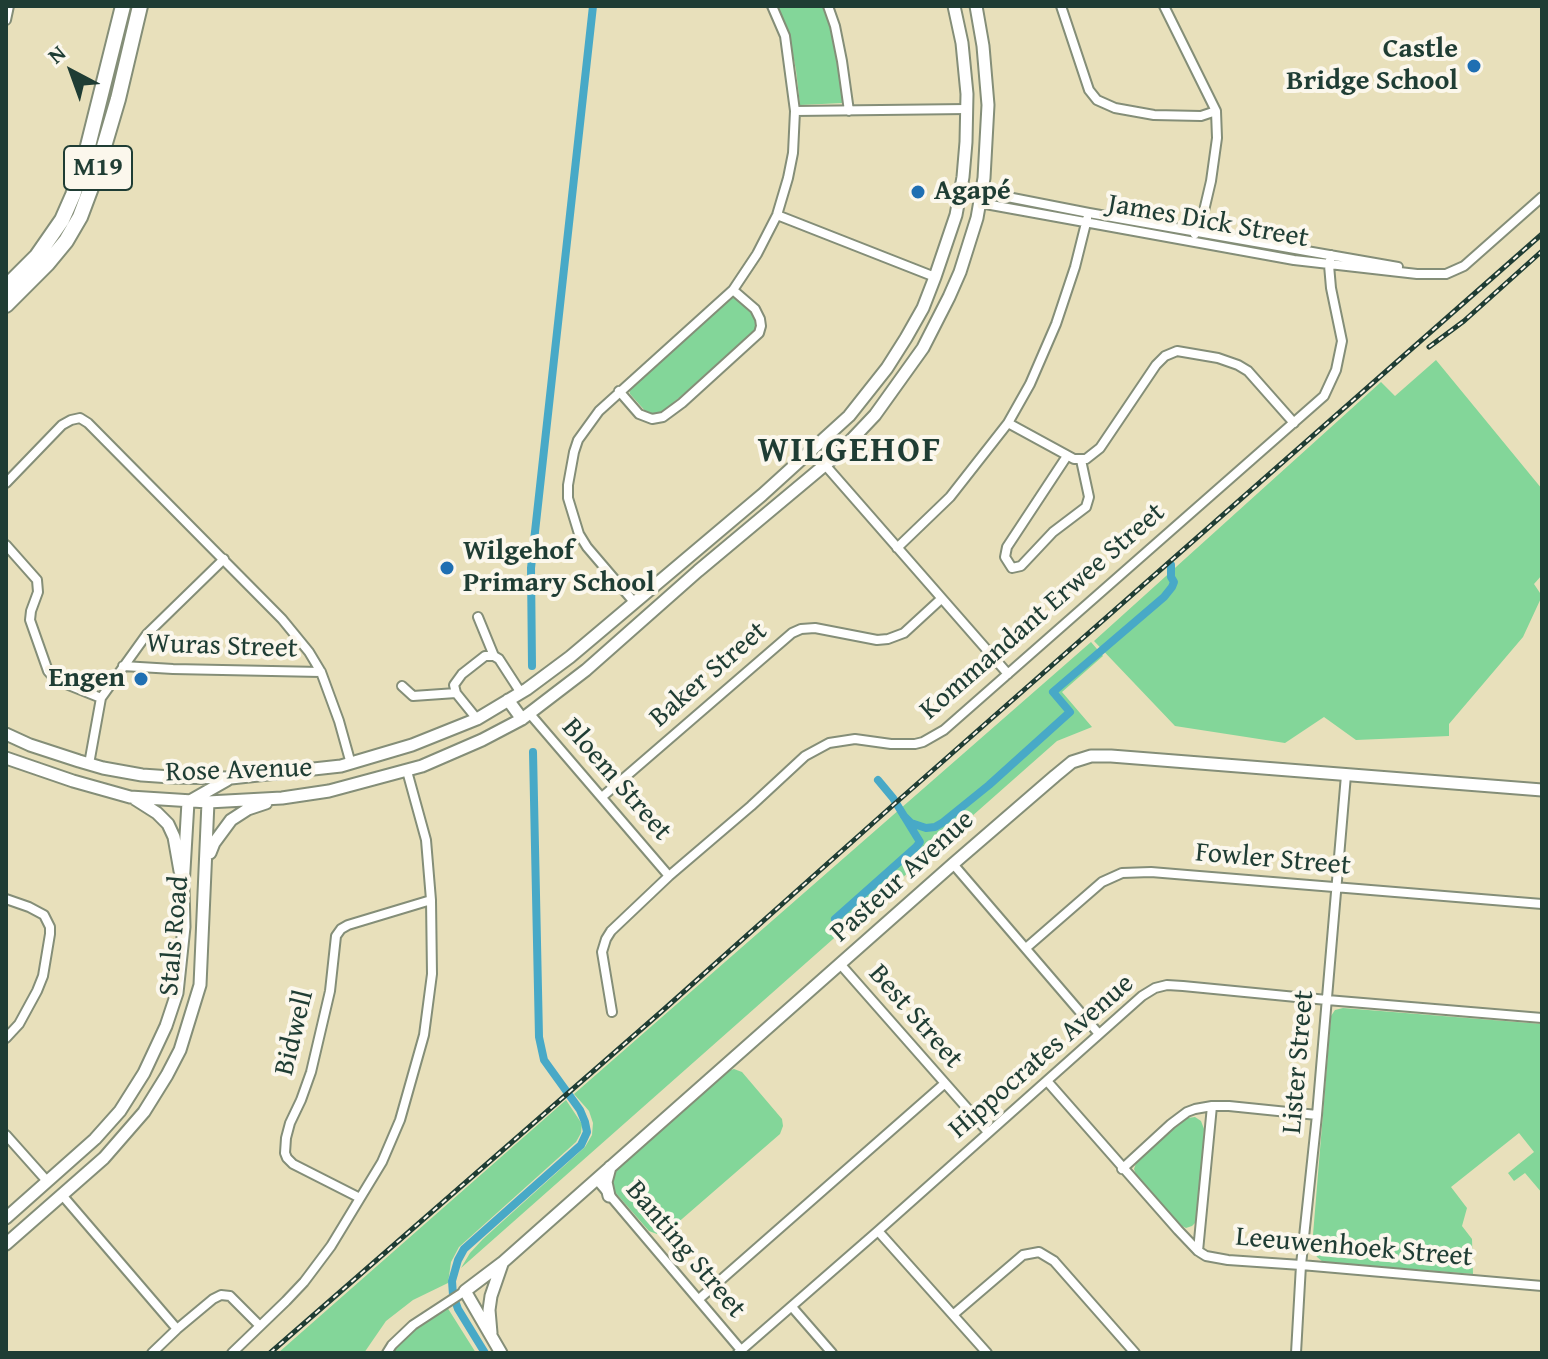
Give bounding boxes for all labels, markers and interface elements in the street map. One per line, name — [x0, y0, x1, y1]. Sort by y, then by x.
north arrow — [32, 32, 112, 112]
place label: Castle Bridge School — [1286, 33, 1458, 99]
text: N — [40, 37, 72, 71]
marker: Castle Bridge School — [1465, 57, 1483, 75]
road number: M19 — [64, 146, 132, 190]
place label: Agapé — [934, 175, 1011, 209]
marker: Agapé — [909, 183, 927, 201]
street label: James Dick Street — [1105, 188, 1311, 256]
district label: WILGEHOF — [758, 430, 942, 474]
street label: Kommandant Erwee Street — [914, 496, 1172, 728]
place label: Wilgehof Primary School — [463, 535, 655, 601]
marker: Wilgehof Primary School — [438, 559, 456, 577]
street label: Baker Street — [643, 615, 775, 735]
street label: Wuras Street — [146, 628, 298, 666]
place label: Engen — [48, 662, 125, 696]
marker: Engen — [132, 670, 150, 688]
street label: Bloem Street — [554, 712, 678, 848]
street label: Rose Avenue — [165, 752, 313, 790]
street label: Pasteur Avenue — [824, 804, 982, 950]
street label: Fowler Street — [1194, 836, 1352, 884]
street label: Stals Road — [153, 875, 197, 997]
street label: Best Street — [861, 958, 969, 1076]
street label: Hippocrates Avenue — [943, 967, 1141, 1147]
street label: Bidwell — [268, 987, 322, 1079]
street label: Lister Street — [1276, 989, 1322, 1135]
street label: Banting Street — [618, 1174, 752, 1326]
street label: Leeuwenhoek Street — [1234, 1221, 1474, 1275]

